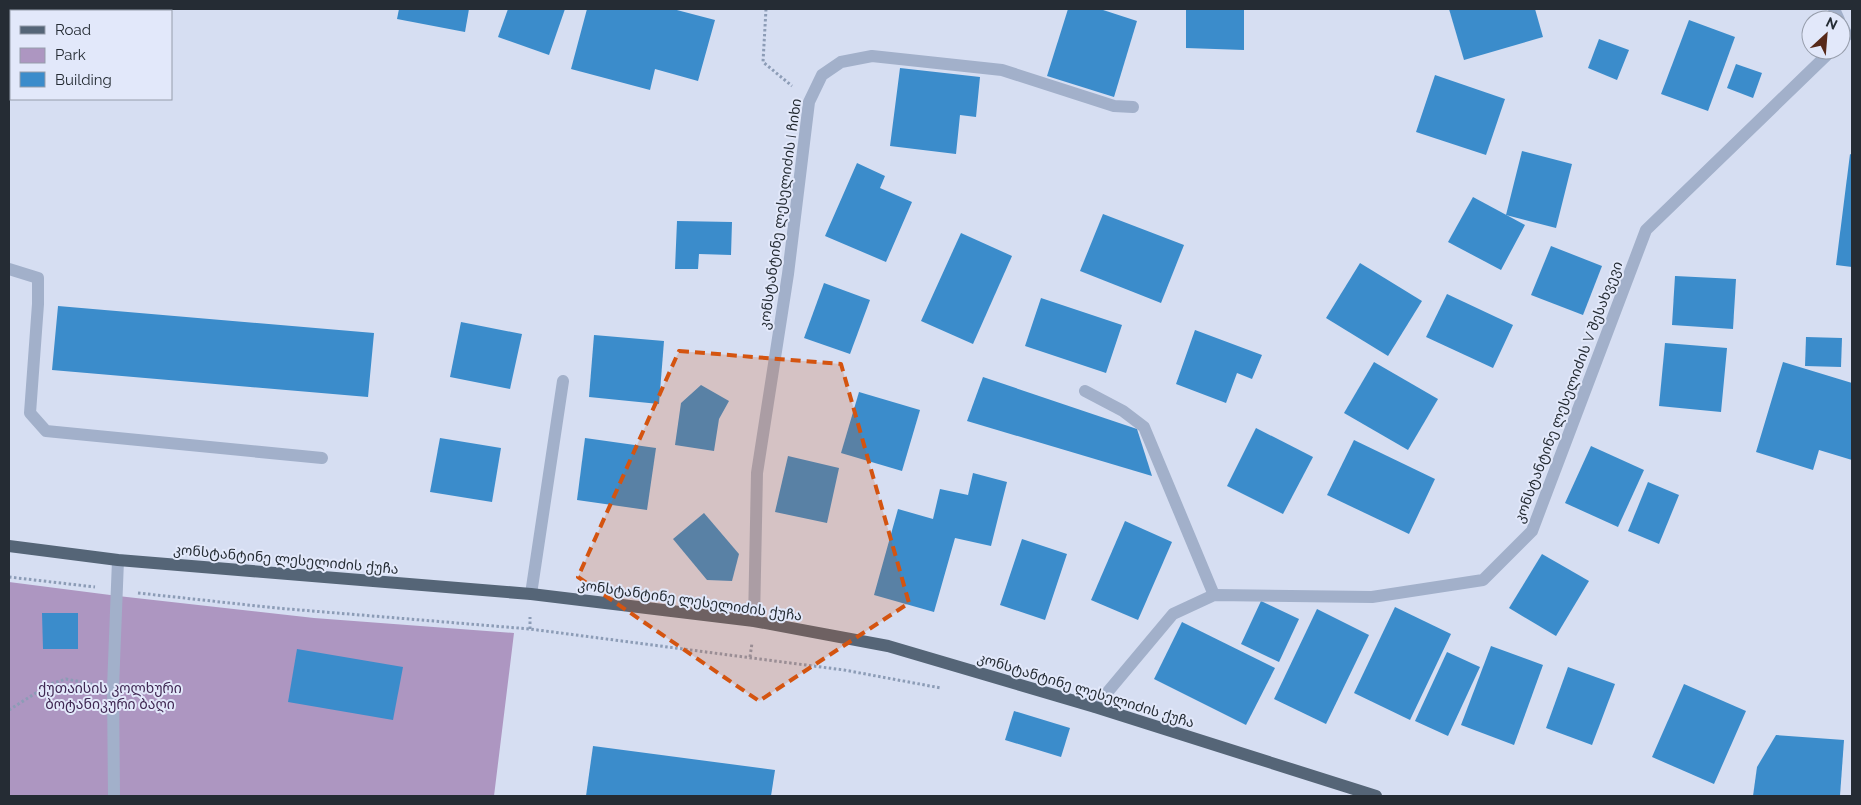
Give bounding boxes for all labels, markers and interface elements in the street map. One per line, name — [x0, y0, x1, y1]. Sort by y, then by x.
legend — [10, 10, 172, 100]
north arrow — [1801, 10, 1851, 60]
text: N — [1823, 14, 1840, 33]
text: Road — [55, 21, 91, 39]
text: Park — [55, 46, 86, 64]
text: Building — [55, 71, 112, 89]
street label: კონსტანტინე ლესელიძის I ჩიხი — [756, 97, 805, 331]
street label: კონსტანტინე ლესელიძის V შესახვევი — [1511, 259, 1626, 526]
street label: კონსტანტინე ლესელიძის ქუჩა — [173, 541, 399, 578]
street label: კონსტანტინე ლესელიძის ქუჩა — [577, 576, 803, 625]
street label: კონსტანტინე ლესელიძის ქუჩა — [975, 649, 1196, 732]
park label: ქუთაისის კოლხური ბოტანიკური ბაღი — [38, 680, 182, 713]

